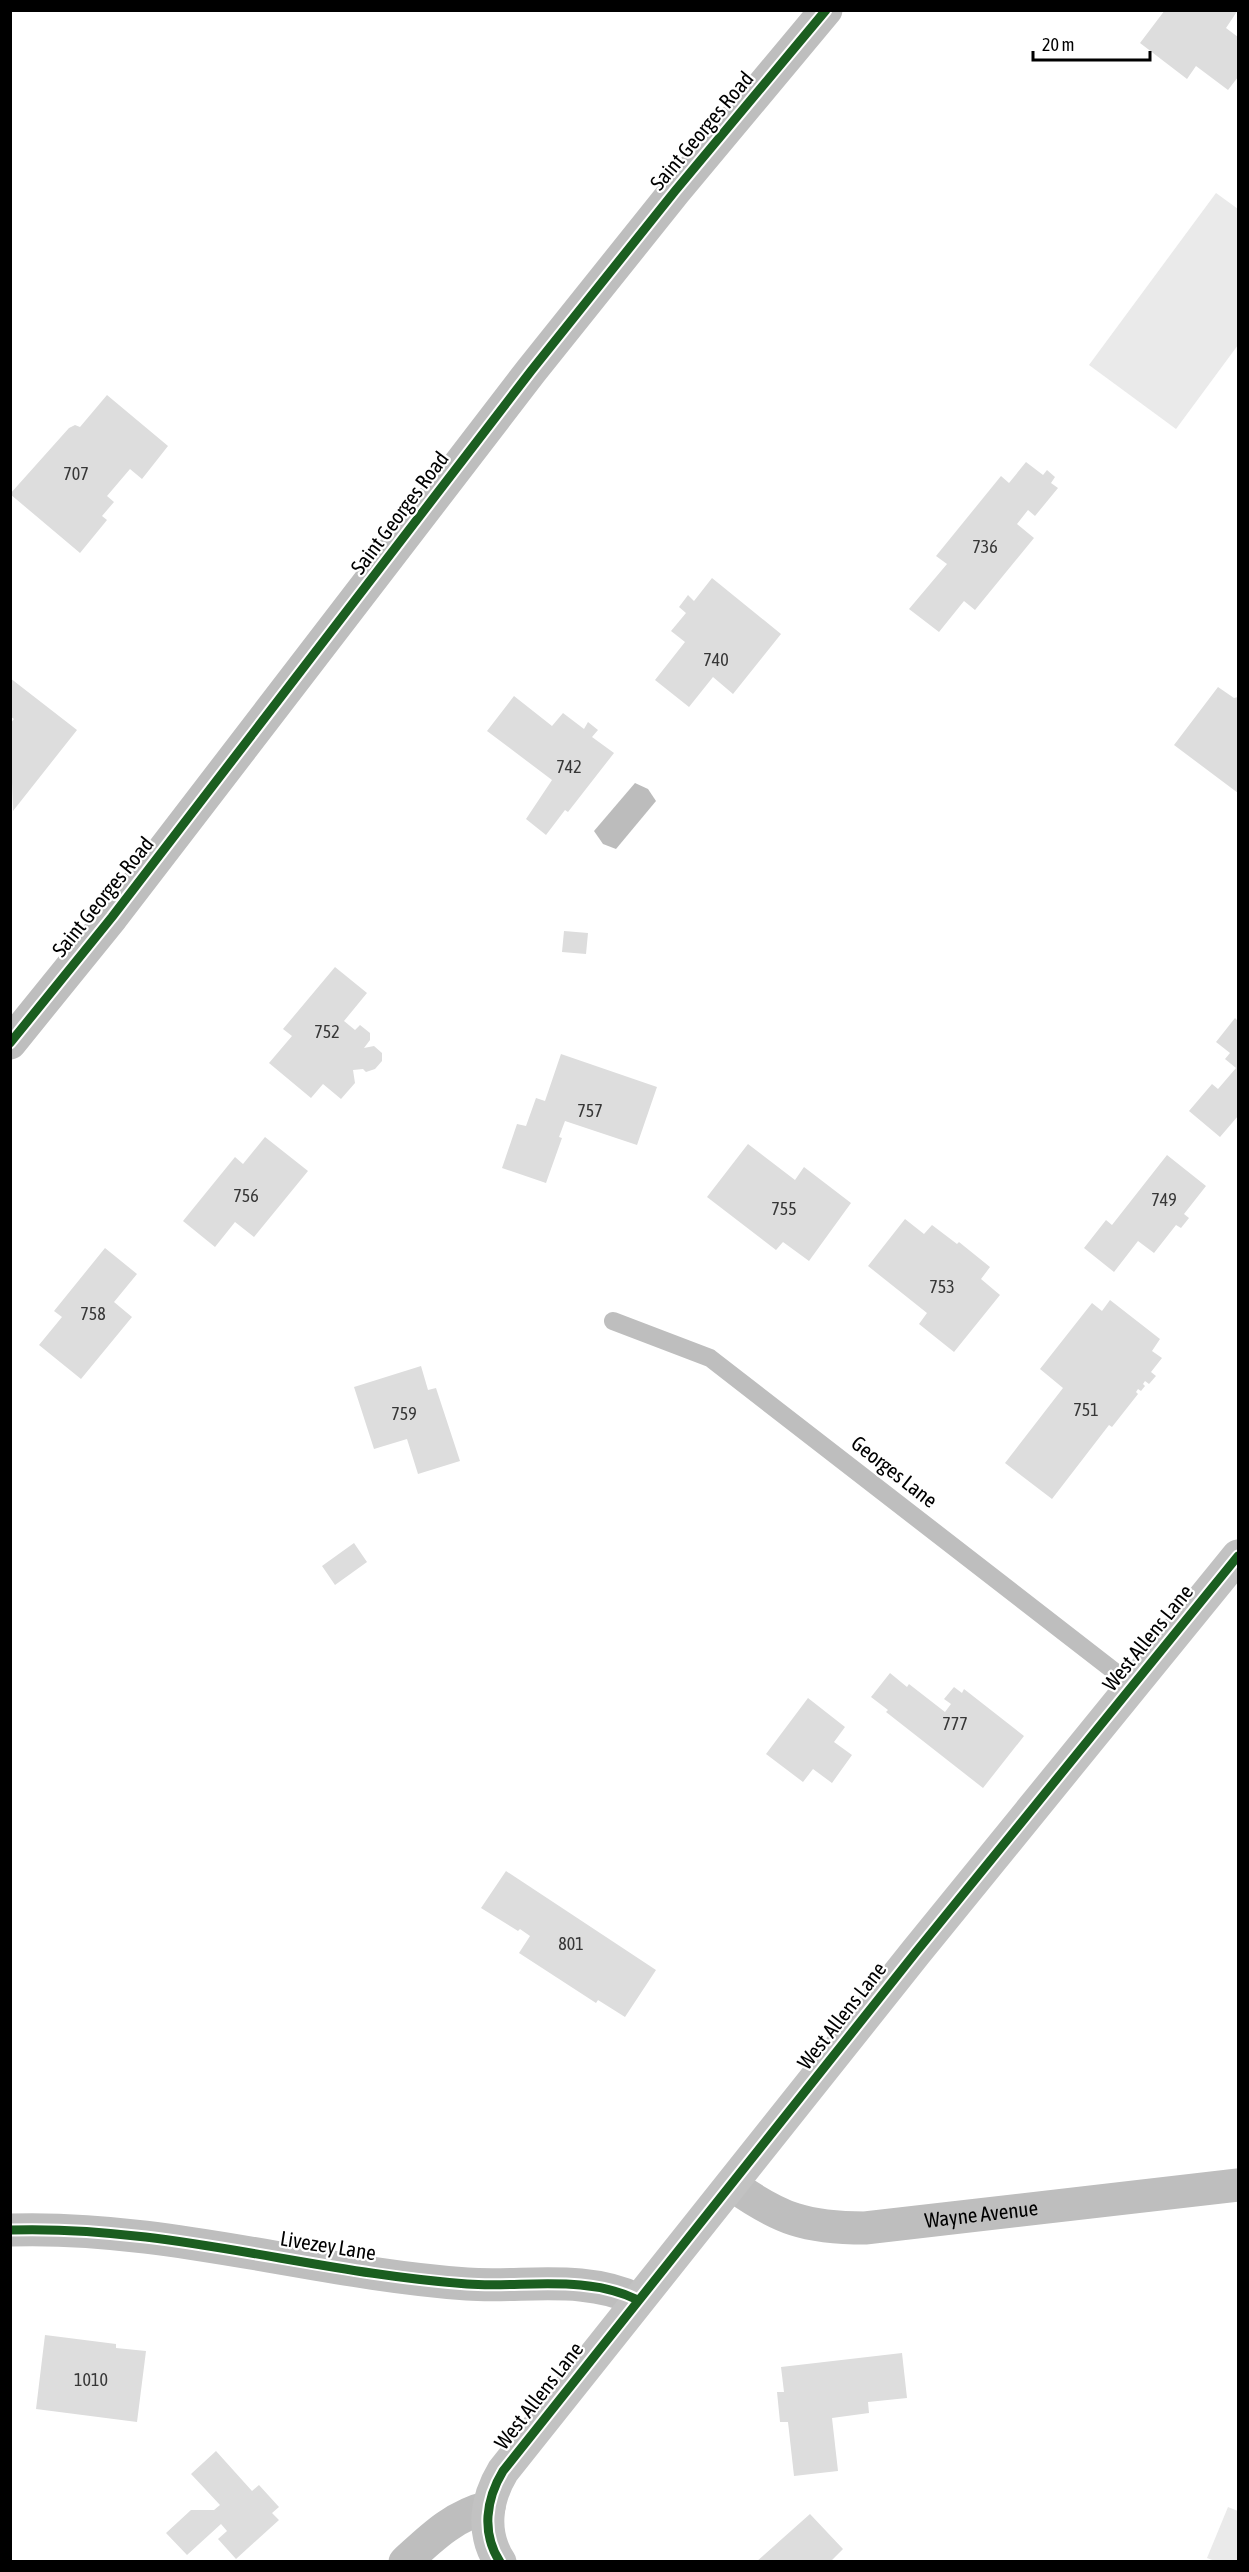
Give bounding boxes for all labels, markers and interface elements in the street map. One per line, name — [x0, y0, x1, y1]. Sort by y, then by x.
scale bar — [1033, 24, 1150, 62]
text: 20 m — [1042, 34, 1074, 55]
street label: Saint Georges Road — [645, 66, 758, 194]
street label: Saint Georges Road — [345, 446, 453, 578]
house number: 707 — [63, 463, 89, 484]
house number: 736 — [972, 536, 998, 557]
house number: 740 — [703, 649, 729, 670]
house number: 742 — [556, 756, 582, 777]
street label: Saint Georges Road — [47, 832, 158, 961]
house number: 752 — [314, 1021, 340, 1042]
house number: 757 — [577, 1100, 603, 1121]
house number: 756 — [233, 1185, 259, 1206]
house number: 749 — [1151, 1189, 1177, 1210]
house number: 755 — [771, 1198, 797, 1219]
house number: 753 — [929, 1276, 955, 1297]
house number: 758 — [80, 1303, 106, 1324]
house number: 751 — [1073, 1399, 1099, 1420]
house number: 759 — [391, 1403, 417, 1424]
street label: Georges Lane — [847, 1430, 942, 1512]
street label: West Allens Lane — [1097, 1580, 1197, 1695]
house number: 777 — [942, 1713, 968, 1734]
house number: 801 — [558, 1933, 584, 1954]
street label: West Allens Lane — [792, 1957, 890, 2074]
street label: Wayne Avenue — [923, 2195, 1039, 2232]
street label: Livezey Lane — [278, 2226, 378, 2264]
street label: West Allens Lane — [489, 2337, 587, 2454]
house number: 1010 — [74, 2369, 108, 2390]

